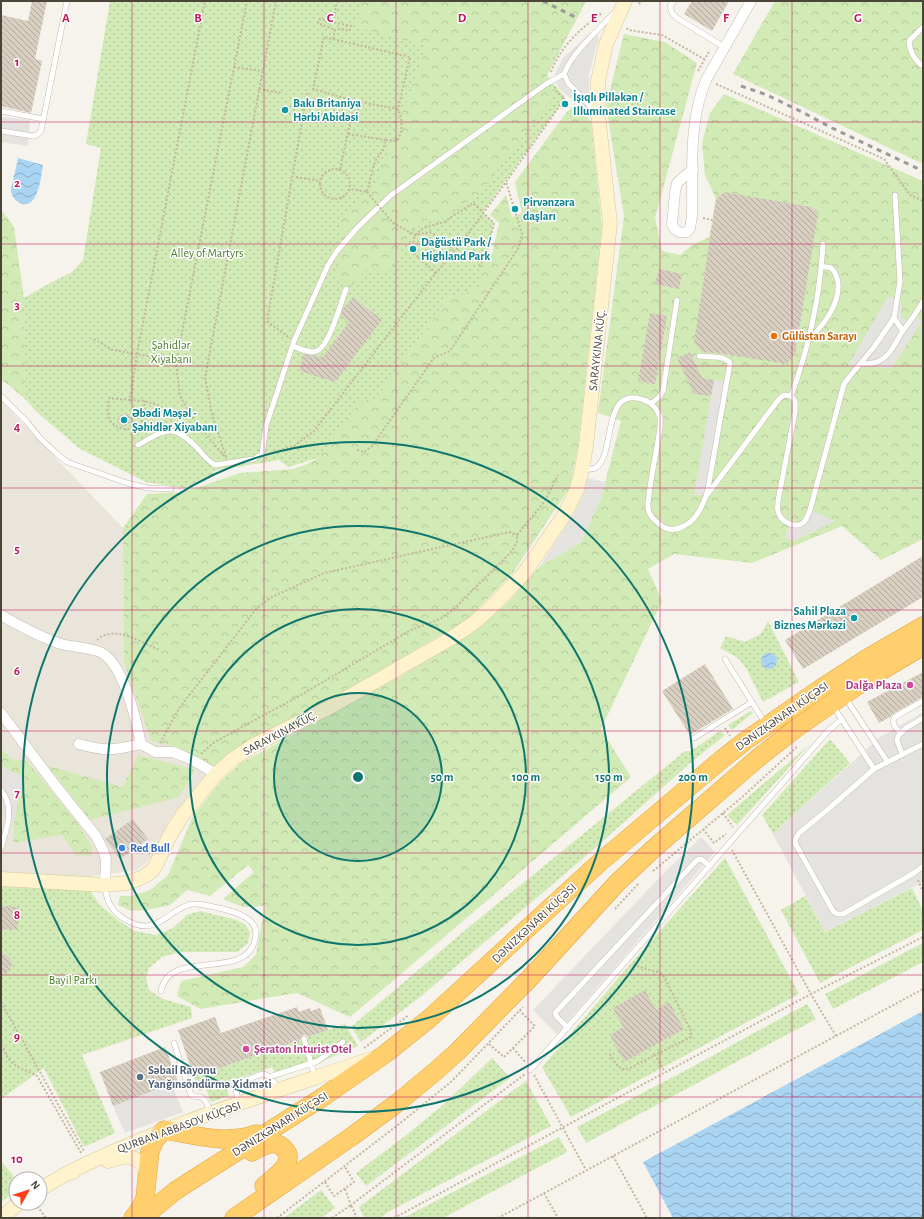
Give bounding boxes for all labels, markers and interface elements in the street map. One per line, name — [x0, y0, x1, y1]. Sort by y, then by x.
text: A — [62, 12, 70, 25]
text: B — [194, 12, 202, 25]
text: C — [327, 12, 334, 25]
text: D — [458, 12, 467, 25]
text: E — [591, 12, 598, 25]
text: F — [723, 12, 730, 25]
text: G — [854, 12, 862, 25]
text: 1 — [15, 56, 19, 69]
place label: İşıqlı Pilləkən / Illuminated Staircase — [573, 90, 676, 117]
place label: Bakı Britaniya Hərbi Abidəsi — [293, 97, 361, 123]
marker: İşıqlı Pilləkən / Illuminated Staircase — [560, 99, 570, 109]
marker: Bakı Britaniya Hərbi Abidəsi — [280, 105, 290, 115]
text: 2 — [14, 177, 20, 190]
place label: Pirvənzəra daşları — [523, 196, 575, 222]
marker: Pirvənzəra daşları — [510, 204, 520, 214]
place label: Dağüstü Park / Highland Park — [421, 236, 491, 262]
marker: Dağüstü Park / Highland Park — [408, 244, 418, 254]
park label: Alley of Martyrs — [171, 247, 243, 260]
text: 3 — [14, 299, 20, 312]
street label: SARAYKINA KÜÇ. — [586, 309, 607, 391]
place label: Gülüstan Sarayı — [782, 330, 857, 343]
marker: Gülüstan Sarayı — [769, 331, 779, 341]
park label: Şəhidlər Xiyabanı — [150, 339, 192, 366]
place label: Əbədi Məşəl - Şəhidlər Xiyabanı — [132, 407, 217, 434]
marker: Əbədi Məşəl - Şəhidlər Xiyabanı — [119, 415, 129, 425]
text: 4 — [14, 421, 21, 434]
text: 5 — [14, 543, 20, 556]
place label: Sahil Plaza Biznes Mərkəzi — [774, 605, 846, 631]
marker: Sahil Plaza Biznes Mərkəzi — [849, 613, 859, 623]
text: 6 — [14, 665, 20, 678]
street label: DƏNIZKƏNARI KÜÇƏSI — [733, 679, 831, 753]
place label: Dalğa Plaza — [845, 679, 902, 691]
marker: Dalğa Plaza — [905, 680, 915, 690]
street label: SARAYKINA KÜÇ. — [241, 708, 319, 758]
centre of rings — [351, 770, 365, 784]
text: 50 m — [431, 771, 454, 783]
text: 100 m — [512, 771, 540, 783]
text: 150 m — [595, 771, 623, 783]
text: 200 m — [678, 771, 708, 783]
text: 7 — [14, 787, 20, 800]
place label: Red Bull — [130, 842, 170, 854]
marker: Red Bull — [117, 843, 127, 853]
street label: DƏNIZKƏNARI KÜÇƏSI — [489, 880, 578, 965]
text: 8 — [14, 909, 20, 922]
park label: Bayil Parkı — [49, 974, 97, 987]
text: 9 — [14, 1031, 20, 1044]
place label: Şeraton İnturist Otel — [254, 1042, 352, 1055]
marker: Şeraton İnturist Otel — [241, 1044, 251, 1054]
place label: Səbail Rayonu Yanğınsöndürmə Xidməti — [148, 1064, 272, 1090]
marker: Səbail Rayonu Yanğınsöndürmə Xidməti — [135, 1072, 145, 1082]
street label: DƏNIZKƏNARI KÜÇƏSI — [230, 1089, 330, 1158]
street label: QURBAN ABBASOV KÜÇƏSI — [115, 1098, 243, 1156]
text: 10 — [11, 1153, 23, 1166]
north arrow — [8, 1171, 48, 1211]
text: N — [29, 1179, 42, 1191]

